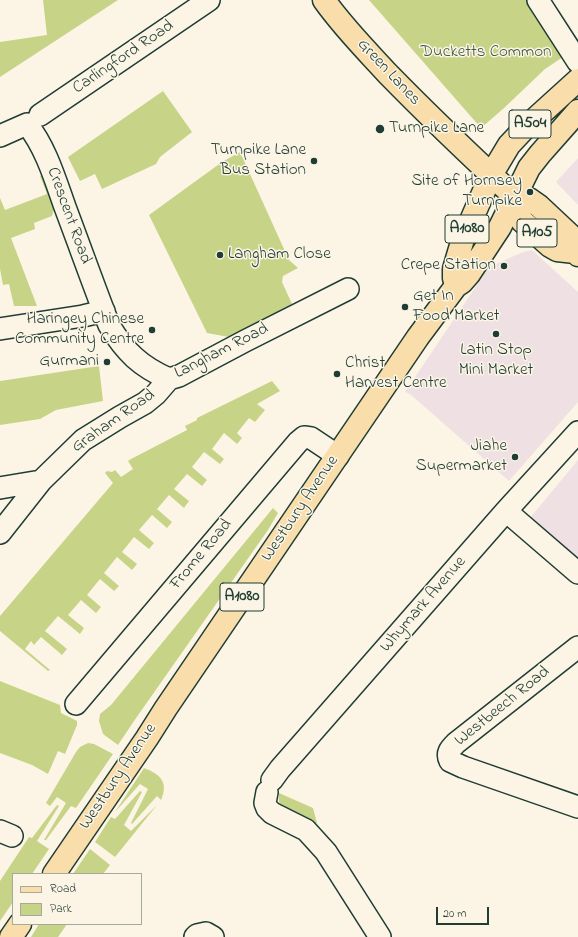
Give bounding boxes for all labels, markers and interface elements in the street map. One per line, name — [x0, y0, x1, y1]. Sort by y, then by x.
street label: Carlingford Road — [70, 17, 178, 99]
street label: Green Lanes — [352, 35, 424, 111]
park label: Ducketts Common — [421, 43, 551, 63]
road number: A504 — [509, 110, 551, 138]
place label: Turnpike Lane — [389, 119, 484, 139]
marker: Turnpike Lane — [374, 123, 386, 135]
place label: Turnpike Lane Bus Station — [211, 141, 306, 181]
marker: Turnpike Lane Bus Station — [309, 156, 319, 166]
street label: Crescent Road — [41, 165, 95, 267]
place label: Site of Hornsey Turnpike — [411, 172, 522, 212]
marker: Site of Hornsey Turnpike — [525, 187, 535, 197]
road number: A1080 — [445, 215, 489, 243]
road number: A105 — [517, 219, 557, 247]
place label: Langham Close — [228, 245, 331, 265]
marker: Langham Close — [215, 250, 225, 260]
place label: Crepe Station — [401, 256, 496, 276]
marker: Crepe Station — [499, 261, 509, 271]
place label: Get In Food Market — [413, 287, 500, 327]
marker: Get In Food Market — [400, 302, 410, 312]
place label: Haringey Chinese Community Centre — [15, 310, 144, 350]
street label: Langham Road — [172, 320, 272, 384]
marker: Haringey Chinese Community Centre — [147, 325, 157, 335]
marker: Latin Stop Mini Market — [491, 329, 501, 339]
place label: Latin Stop Mini Market — [459, 341, 533, 381]
place label: Gurmani — [40, 352, 99, 372]
place label: Christ Harvest Centre — [345, 354, 447, 394]
marker: Gurmani — [102, 357, 112, 367]
marker: Christ Harvest Centre — [332, 369, 342, 379]
street label: Graham Road — [69, 386, 159, 458]
place label: Jiahe Supermarket — [416, 437, 507, 477]
street label: Westbury Avenue — [258, 452, 344, 566]
marker: Jiahe Supermarket — [510, 452, 520, 462]
street label: Frome Road — [167, 516, 237, 594]
street label: Whymark Avenue — [377, 553, 471, 657]
road number: A1080 — [220, 583, 264, 611]
street label: Westbeech Road — [451, 663, 555, 751]
street label: Westbury Avenue — [76, 720, 162, 834]
legend — [12, 873, 142, 925]
text: Road — [50, 880, 76, 898]
scale bar — [438, 899, 491, 925]
text: Park — [50, 900, 72, 918]
text: 20 m — [443, 905, 466, 923]

